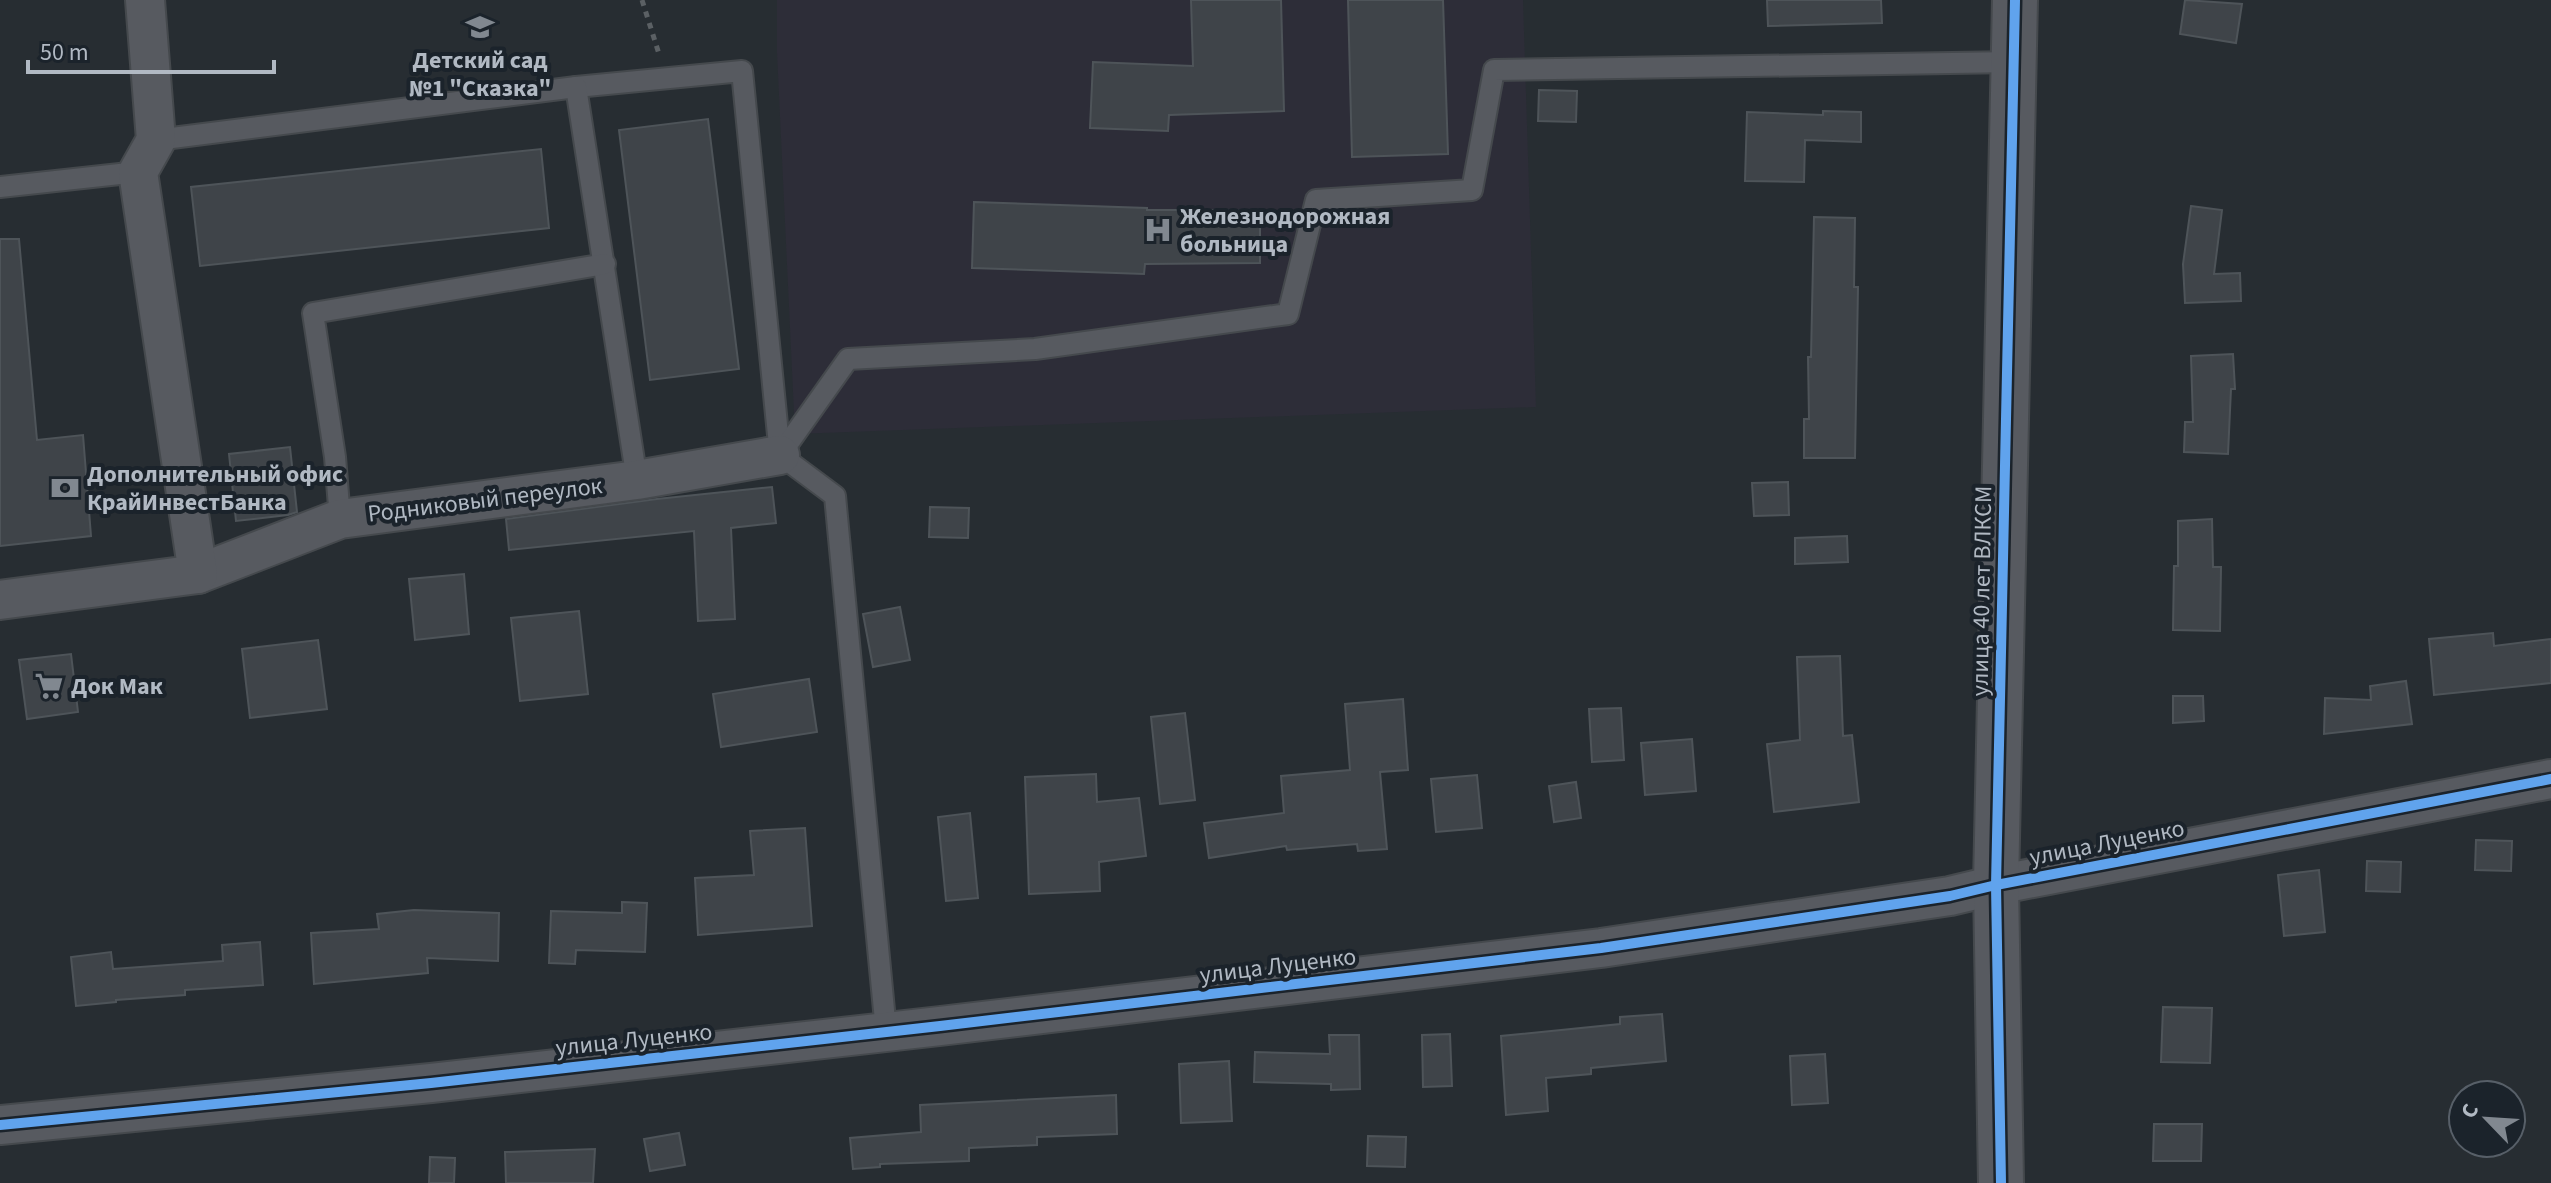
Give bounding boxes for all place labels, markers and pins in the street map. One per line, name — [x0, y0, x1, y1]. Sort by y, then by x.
school or university icon: Детский сад №1 "Сказка" — [465, 12, 495, 42]
place label: Детский сад №1 "Сказка" — [409, 43, 551, 106]
place label: Железнодорожная больница — [1180, 199, 1390, 262]
hospital icon: Железнодорожная больница — [1143, 215, 1173, 245]
place label: Дополнительный офис КрайИнвестБанка — [87, 457, 343, 520]
bank icon: Дополнительный офис КрайИнвестБанка — [50, 473, 80, 503]
place label: Док Мак — [71, 669, 164, 704]
supermarket icon: Док Мак — [34, 671, 64, 701]

